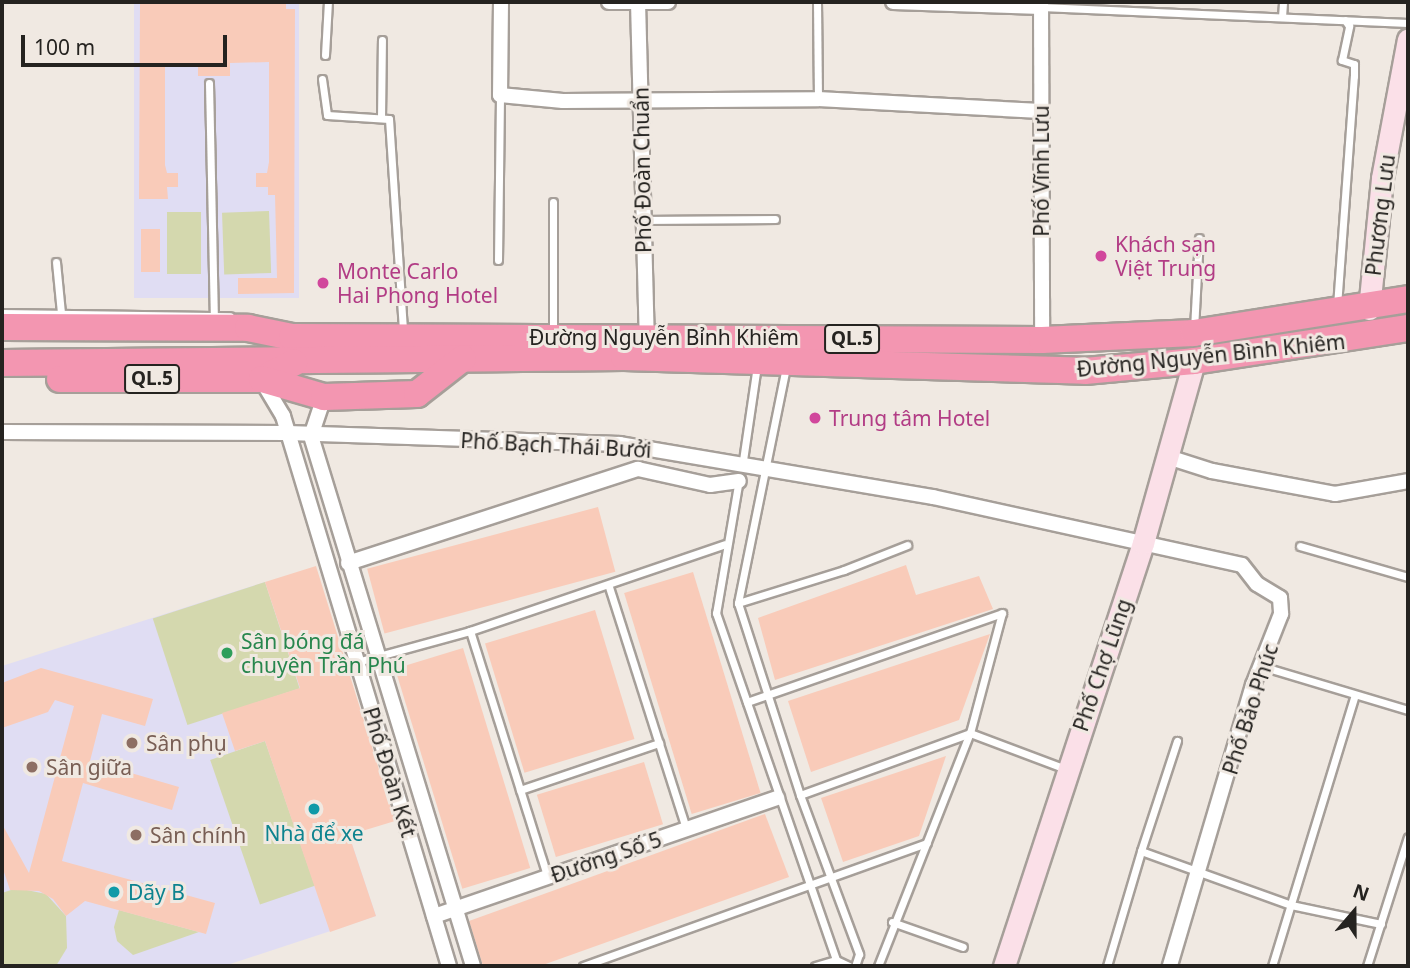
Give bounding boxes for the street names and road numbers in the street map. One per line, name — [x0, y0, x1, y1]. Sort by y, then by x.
street label: Phố Đoàn Chuẩn — [628, 87, 656, 253]
street label: Phố Vĩnh Lưu — [1028, 105, 1054, 237]
street label: Phương Lưu — [1360, 153, 1400, 277]
street label: Đường Nguyễn Bỉnh Khiêm — [529, 324, 799, 350]
road number: QL.5 — [824, 324, 880, 354]
street label: Đường Nguyễn Bình Khiêm — [1075, 328, 1347, 382]
road number: QL.5 — [124, 364, 180, 394]
street label: Phố Bạch Thái Bưởi — [460, 427, 652, 463]
street label: Phố Chợ Lũng — [1068, 595, 1136, 735]
street label: Phố Bảo Phúc — [1217, 640, 1283, 778]
street label: Phố Đoàn Kết — [358, 704, 422, 840]
street label: Đường Số 5 — [547, 826, 665, 888]

